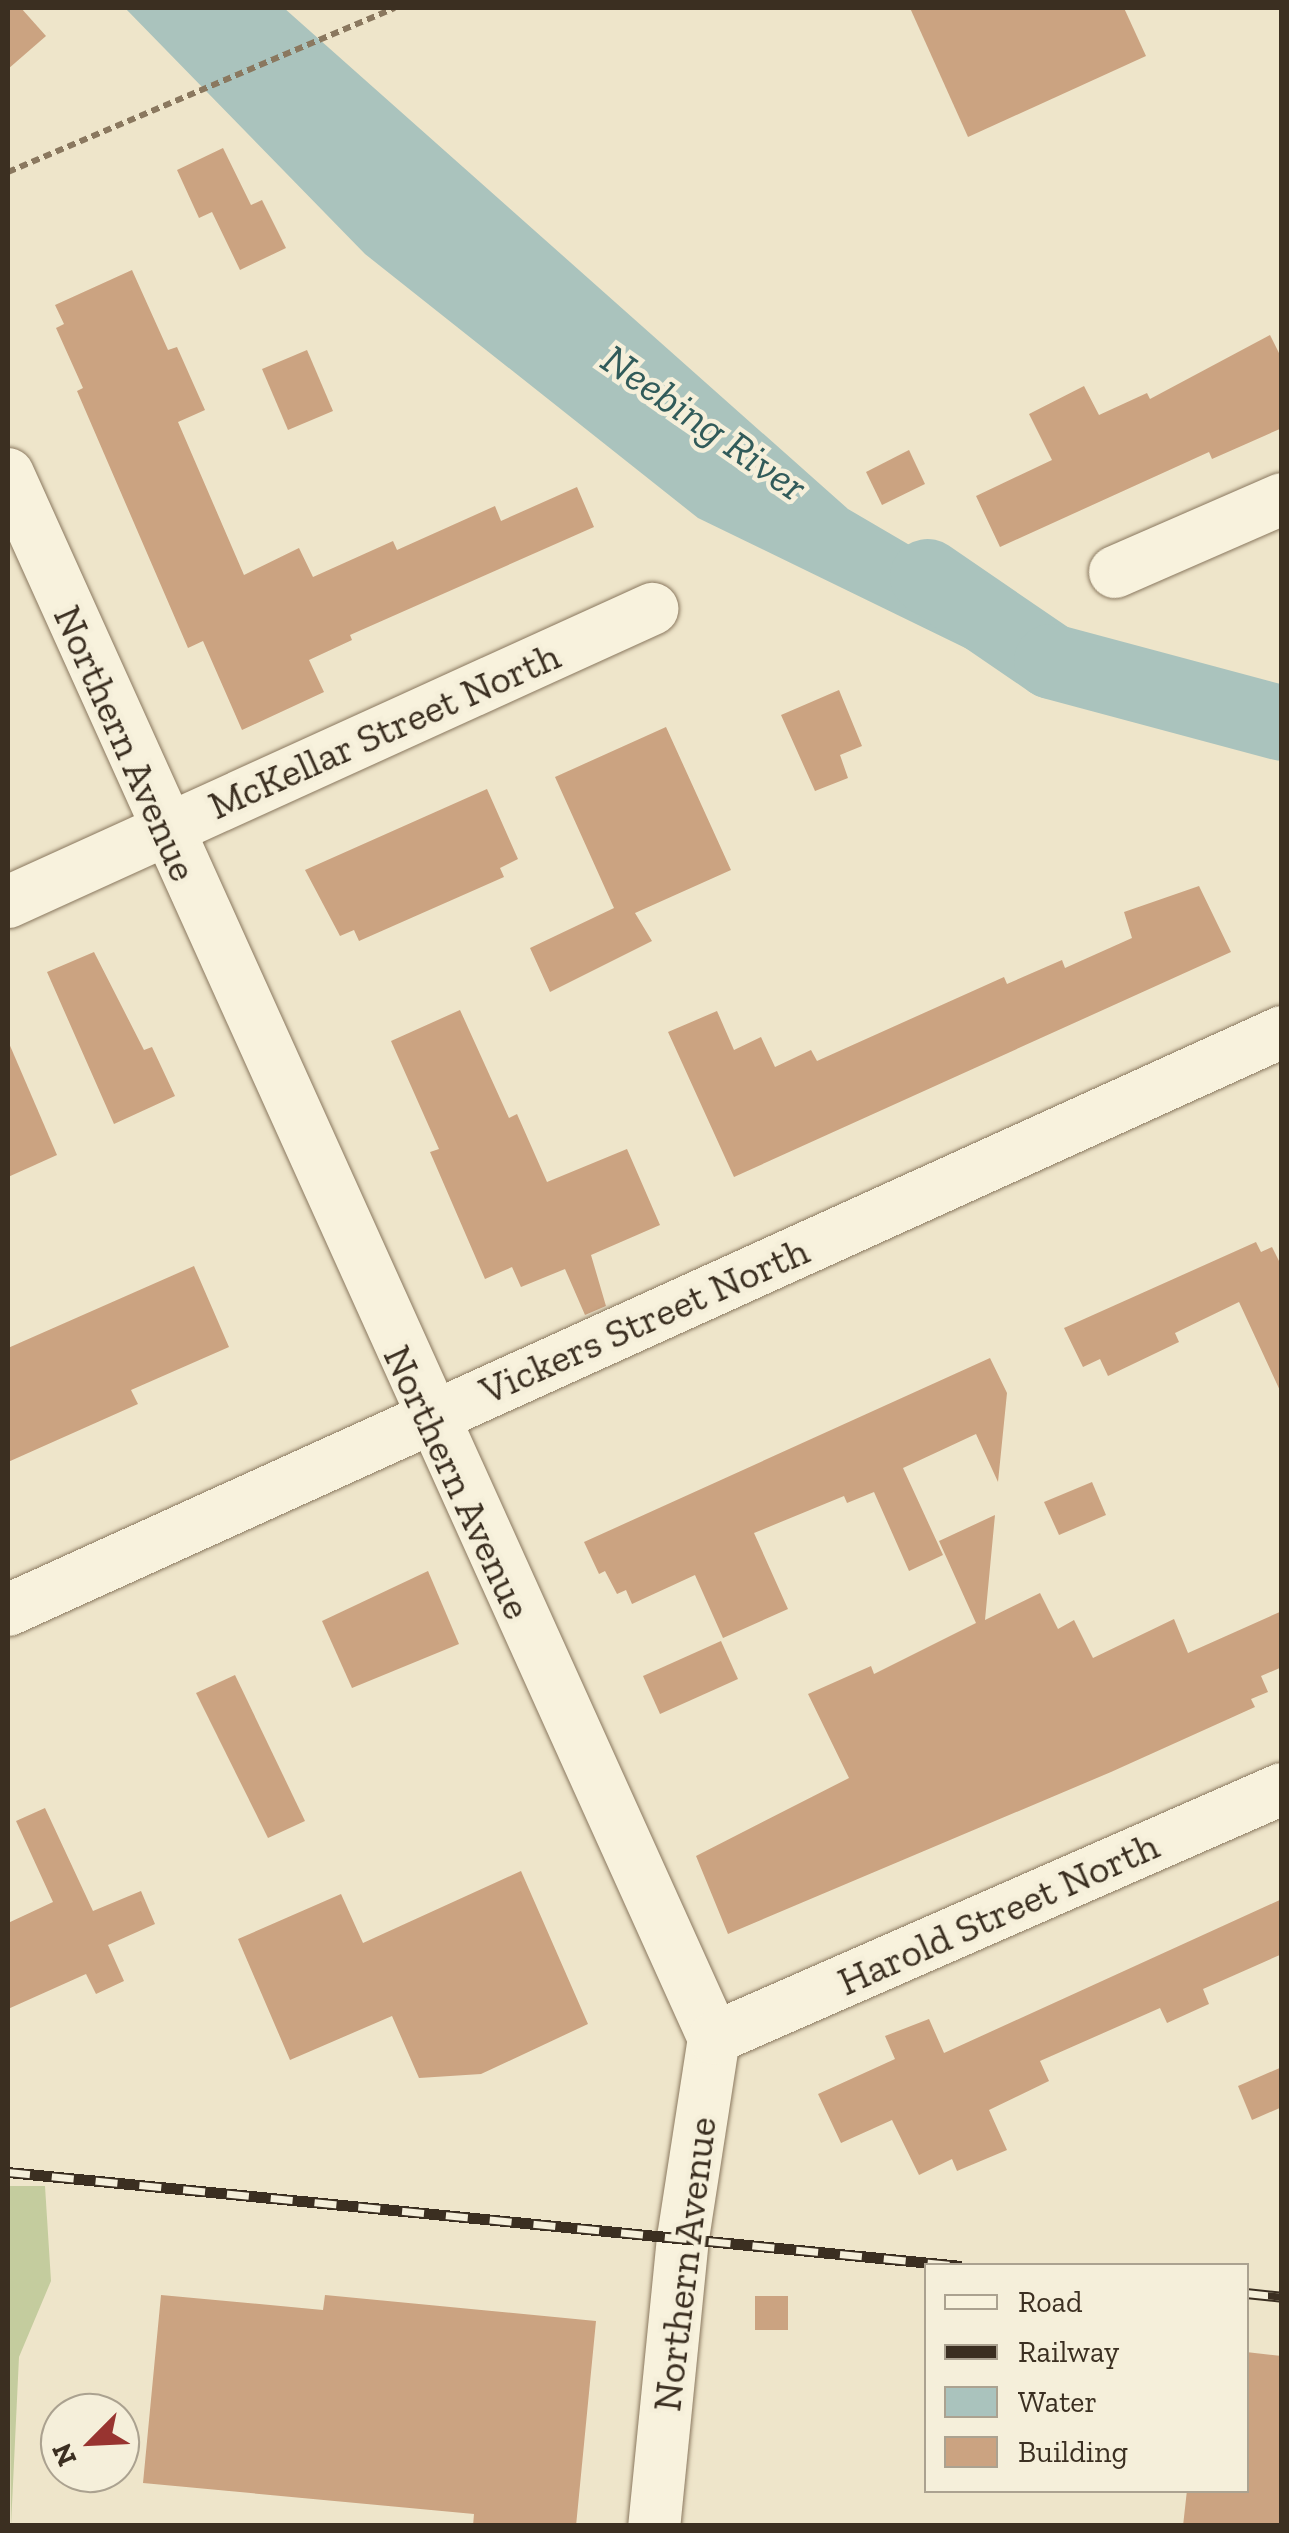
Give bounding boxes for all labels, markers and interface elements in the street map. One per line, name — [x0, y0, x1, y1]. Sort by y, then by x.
water label: Neebing River — [592, 334, 816, 512]
street label: Northern Avenue — [44, 597, 208, 889]
street label: McKellar Street North — [201, 631, 567, 829]
street label: Vickers Street North — [472, 1226, 816, 1414]
street label: Northern Avenue — [373, 1337, 543, 1627]
street label: Harold Street North — [830, 1821, 1166, 2005]
street label: Northern Avenue — [642, 2113, 726, 2415]
legend — [924, 2263, 1249, 2493]
text: Road — [1018, 2284, 1083, 2320]
text: Railway — [1018, 2334, 1119, 2370]
text: Water — [1018, 2384, 1097, 2420]
north arrow — [40, 2393, 140, 2493]
text: Building — [1018, 2434, 1128, 2470]
text: N — [45, 2438, 83, 2471]

